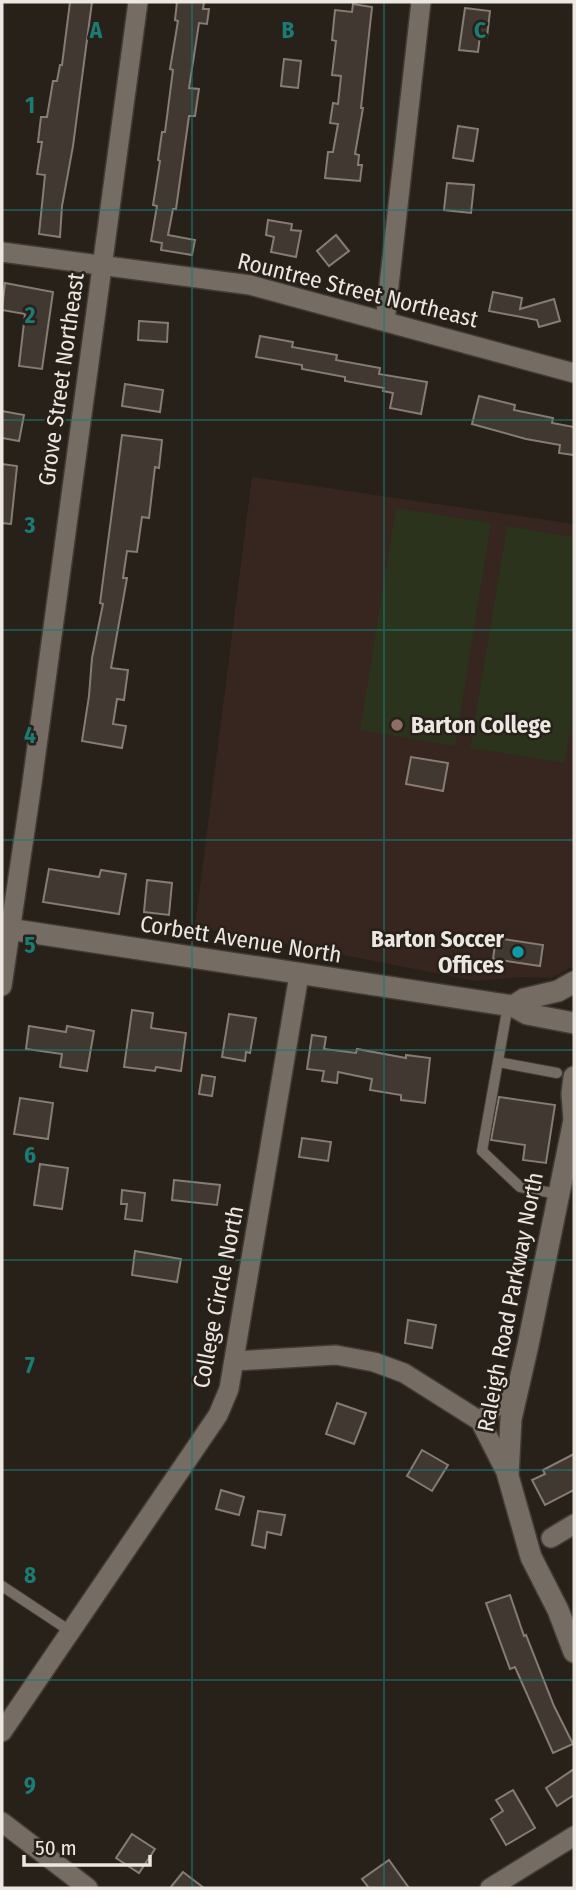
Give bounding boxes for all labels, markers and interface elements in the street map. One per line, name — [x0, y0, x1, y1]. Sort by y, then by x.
text: A — [89, 16, 103, 44]
text: B — [282, 16, 295, 44]
text: C — [474, 16, 486, 44]
text: 1 — [25, 91, 35, 119]
street label: Rountree Street Northeast — [235, 247, 482, 334]
street label: Grove Street Northeast — [32, 270, 90, 487]
text: 2 — [24, 301, 36, 329]
text: 3 — [24, 511, 36, 539]
place label: Barton College — [411, 711, 551, 739]
marker: Barton College — [389, 717, 405, 733]
text: 4 — [24, 721, 36, 749]
street label: Corbett Avenue North — [138, 909, 344, 969]
place label: Barton Soccer Offices — [371, 925, 505, 979]
text: 5 — [24, 931, 36, 959]
marker: Barton Soccer Offices — [510, 944, 526, 960]
text: 6 — [24, 1141, 36, 1169]
street label: Raleigh Road Parkway North — [471, 1170, 549, 1434]
street label: College Circle North — [187, 1203, 249, 1391]
text: 7 — [25, 1351, 35, 1379]
text: 8 — [24, 1561, 36, 1589]
text: 9 — [24, 1771, 36, 1799]
scale bar — [24, 1824, 150, 1868]
text: 50 m — [35, 1835, 77, 1861]

